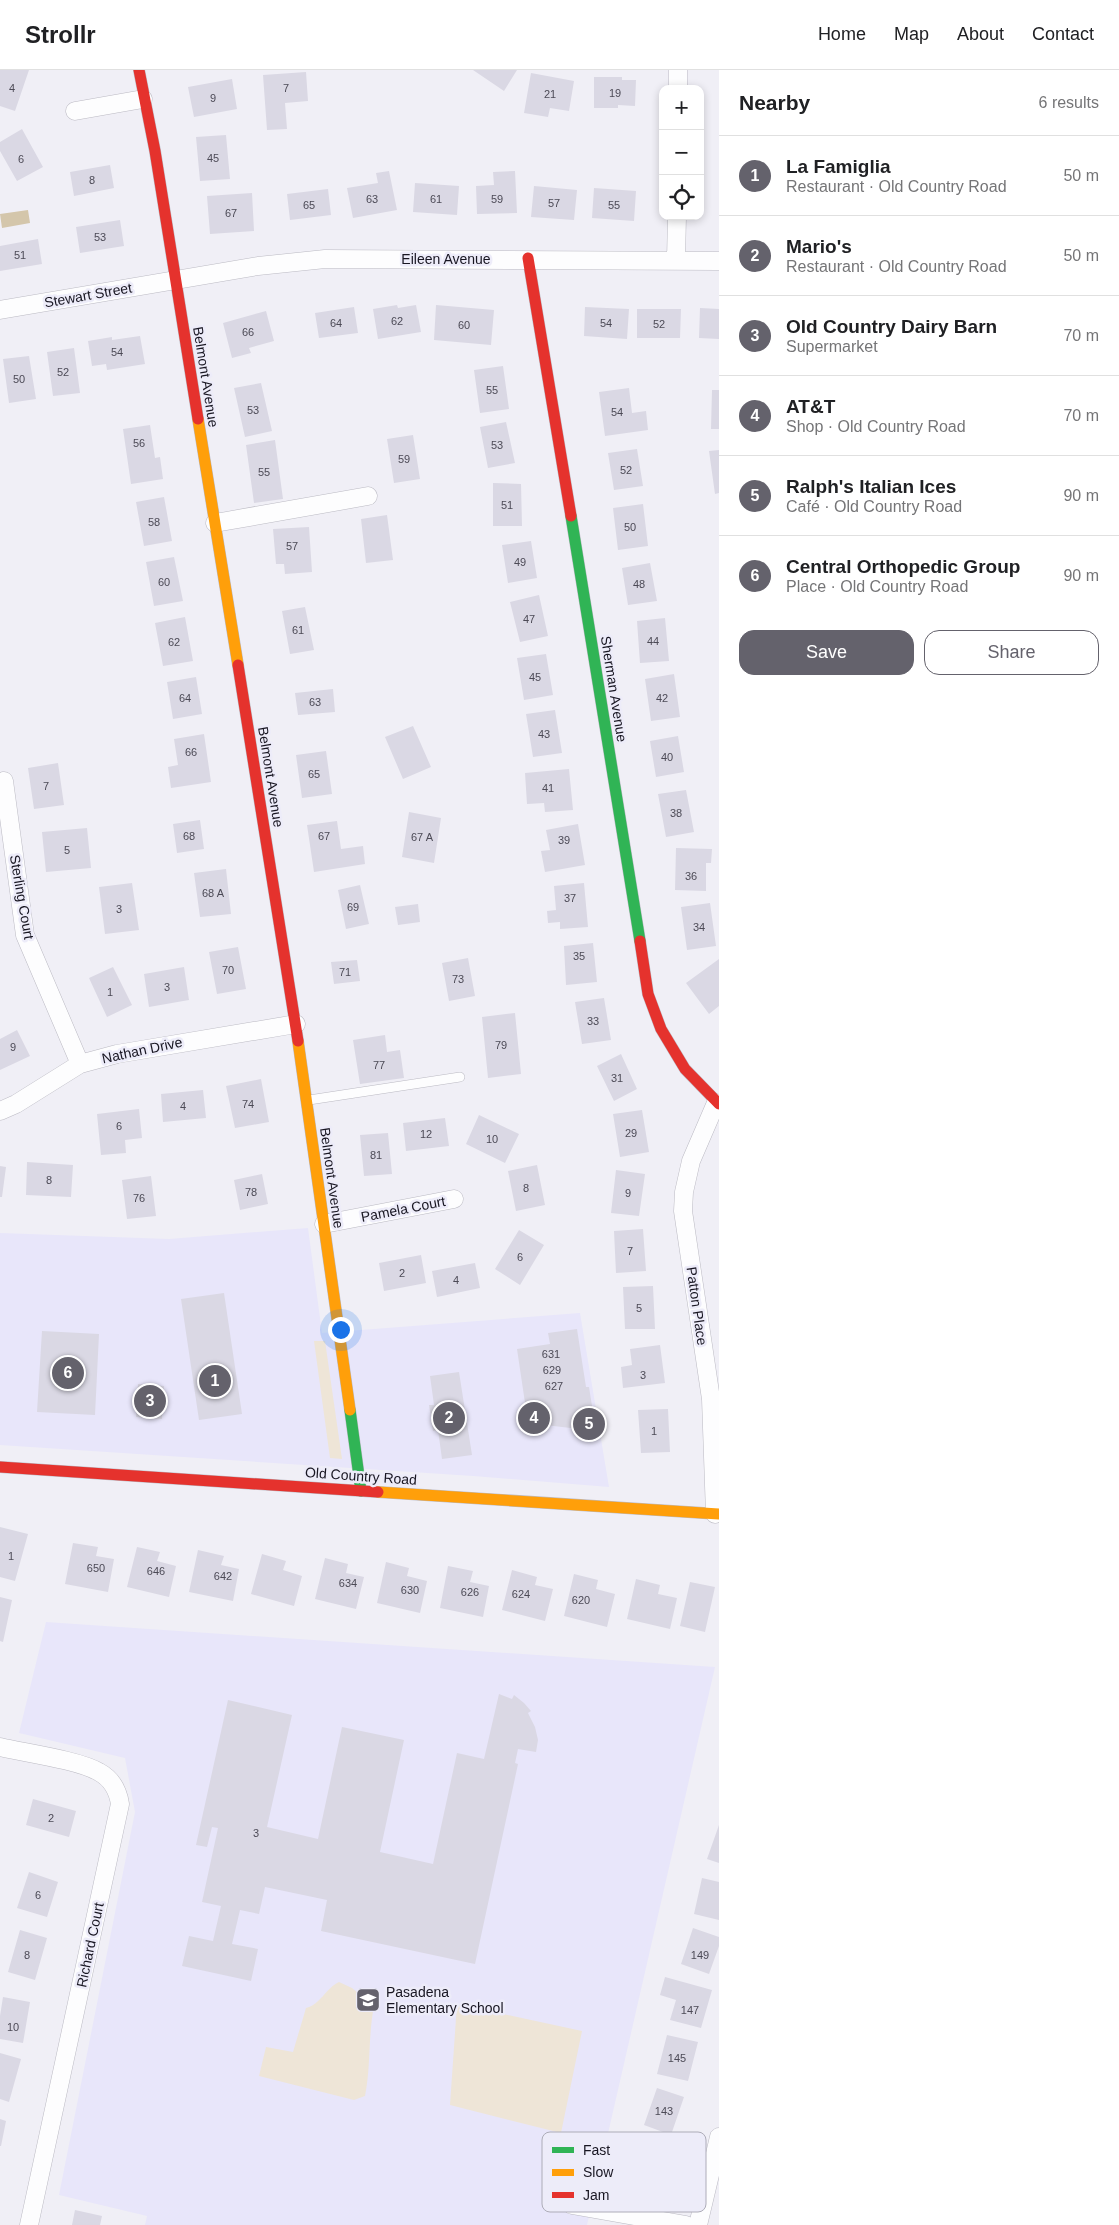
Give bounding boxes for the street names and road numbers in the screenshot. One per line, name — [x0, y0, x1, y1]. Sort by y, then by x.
street label: Eileen Avenue — [401, 251, 491, 267]
street label: Stewart Street — [43, 279, 133, 311]
street label: Belmont Avenue — [190, 326, 222, 429]
street label: Sherman Avenue — [598, 635, 630, 743]
street label: Belmont Avenue — [255, 726, 287, 829]
street label: Sterling Court — [7, 853, 37, 941]
street label: Nathan Drive — [100, 1034, 184, 1066]
street label: Belmont Avenue — [317, 1127, 347, 1230]
street label: Pamela Court — [359, 1193, 447, 1225]
street label: Patton Place — [684, 1266, 710, 1347]
street label: Old Country Road — [305, 1464, 417, 1488]
street label: Richard Court — [73, 1901, 107, 1989]

